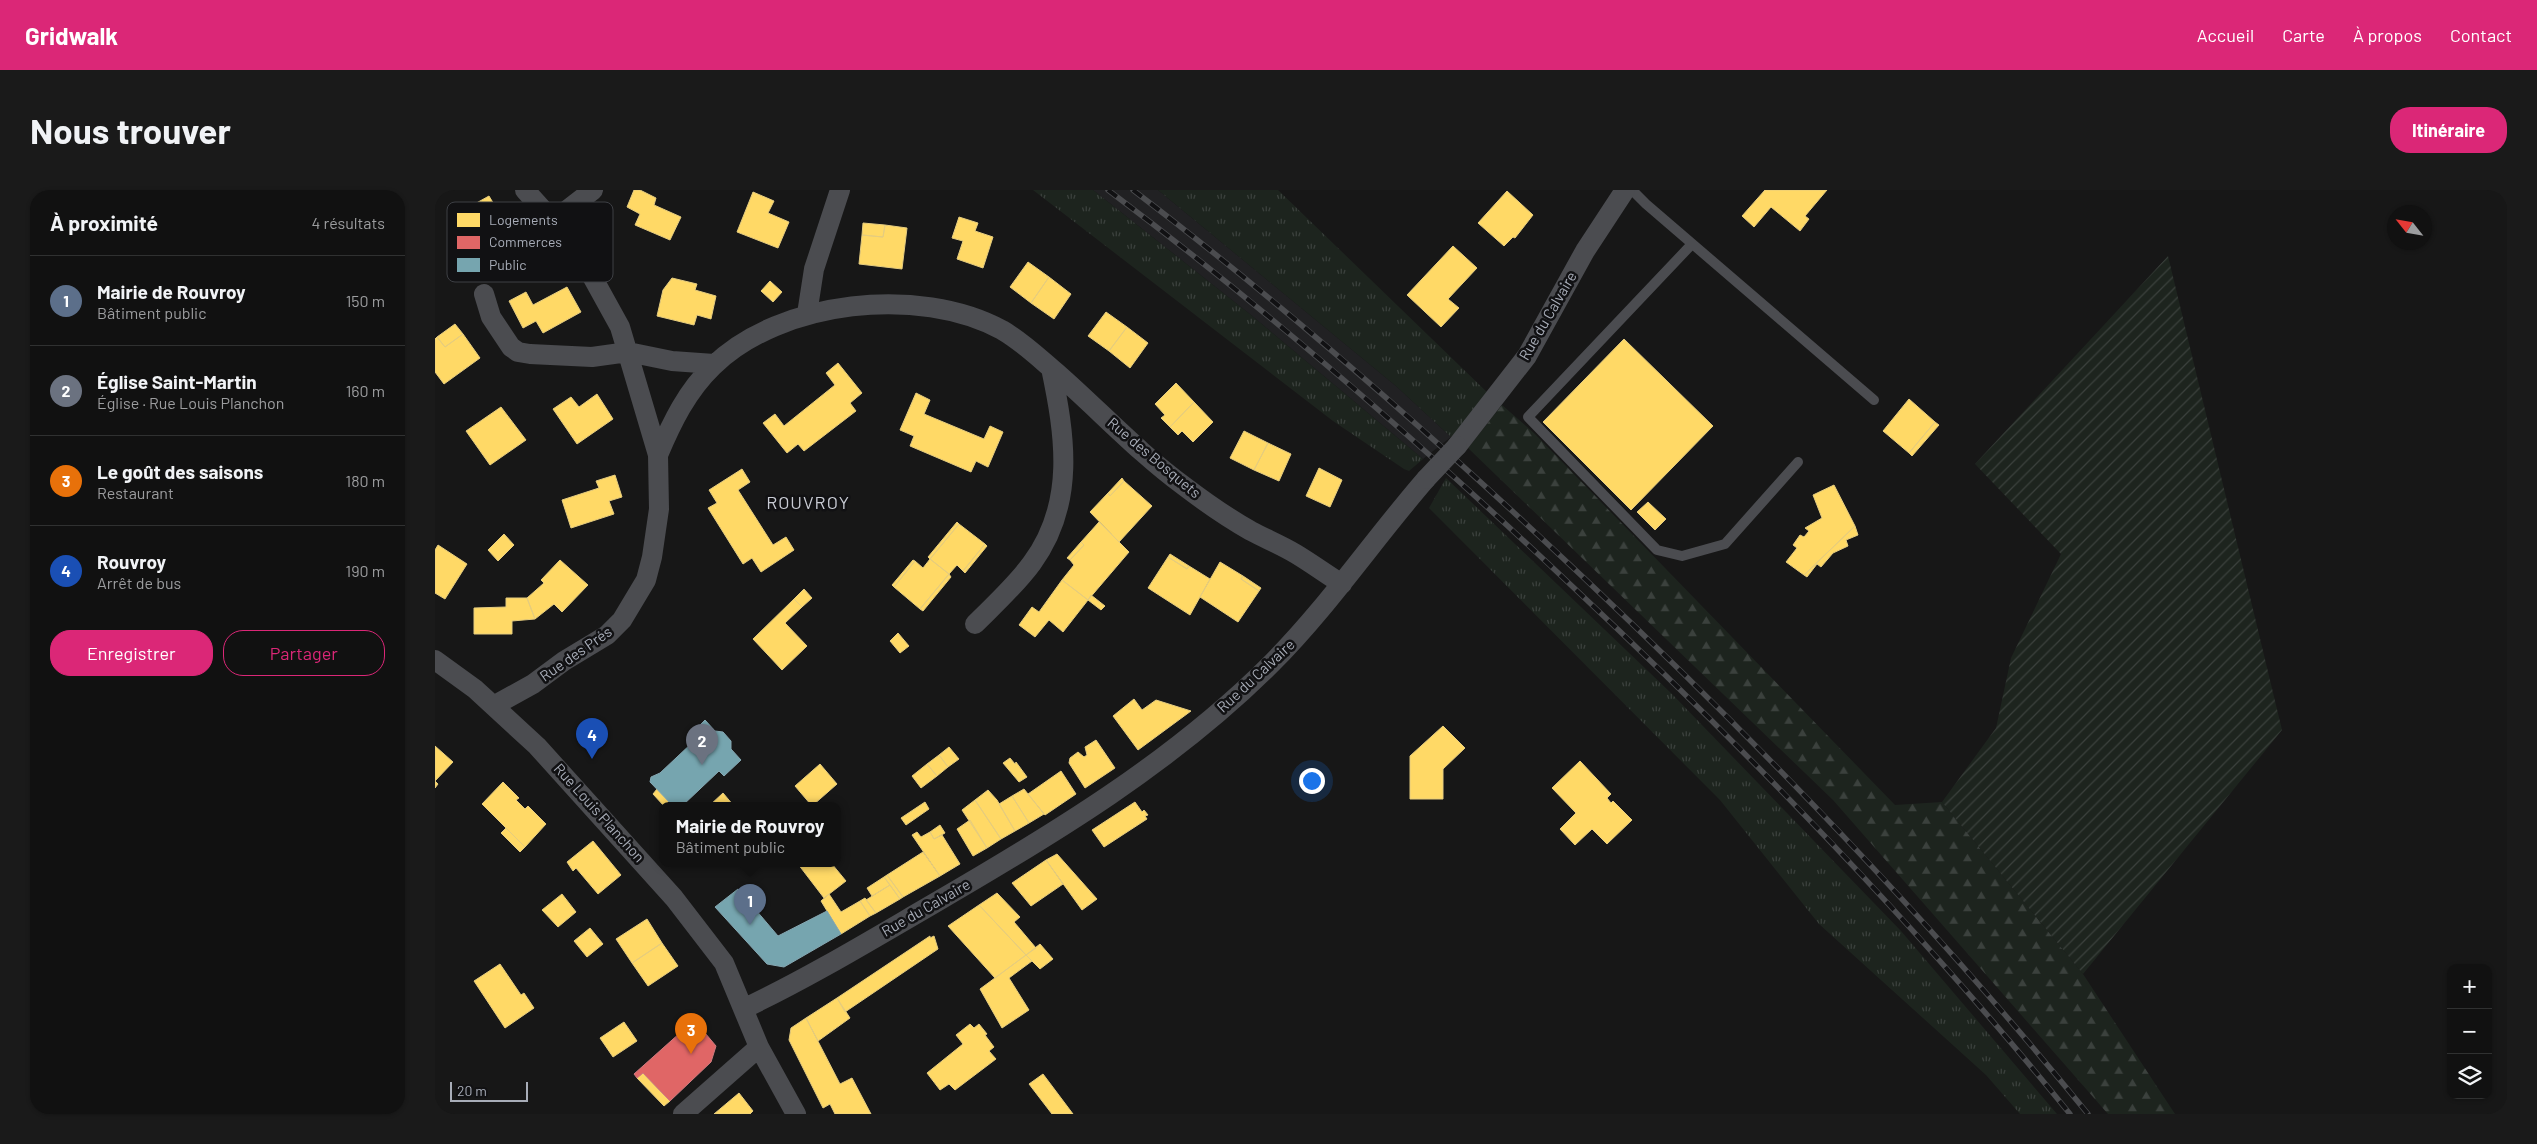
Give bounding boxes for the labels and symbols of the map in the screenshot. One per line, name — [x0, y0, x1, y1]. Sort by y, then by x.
legend — [447, 202, 613, 282]
north arrow — [2387, 205, 2432, 250]
text: Logements — [489, 211, 558, 228]
text: Commerces — [489, 233, 562, 250]
text: Public — [489, 256, 527, 273]
street label: Rue du Calvaire — [1514, 268, 1580, 363]
street label: Rue des Bosquets — [1104, 413, 1205, 501]
district label: ROUVROY — [766, 491, 850, 513]
street label: Rue des Prés — [536, 622, 615, 685]
street label: Rue du Calvaire — [1213, 635, 1298, 716]
pin: 4 — [576, 718, 608, 759]
pin: 2 — [686, 724, 718, 765]
street label: Rue Louis Planchon — [551, 759, 649, 866]
your location — [1299, 768, 1325, 794]
street label: Rue du Calvaire — [878, 874, 973, 940]
pin: 1 — [734, 884, 766, 925]
pin: 3 — [675, 1013, 707, 1054]
scale bar — [450, 1079, 527, 1102]

